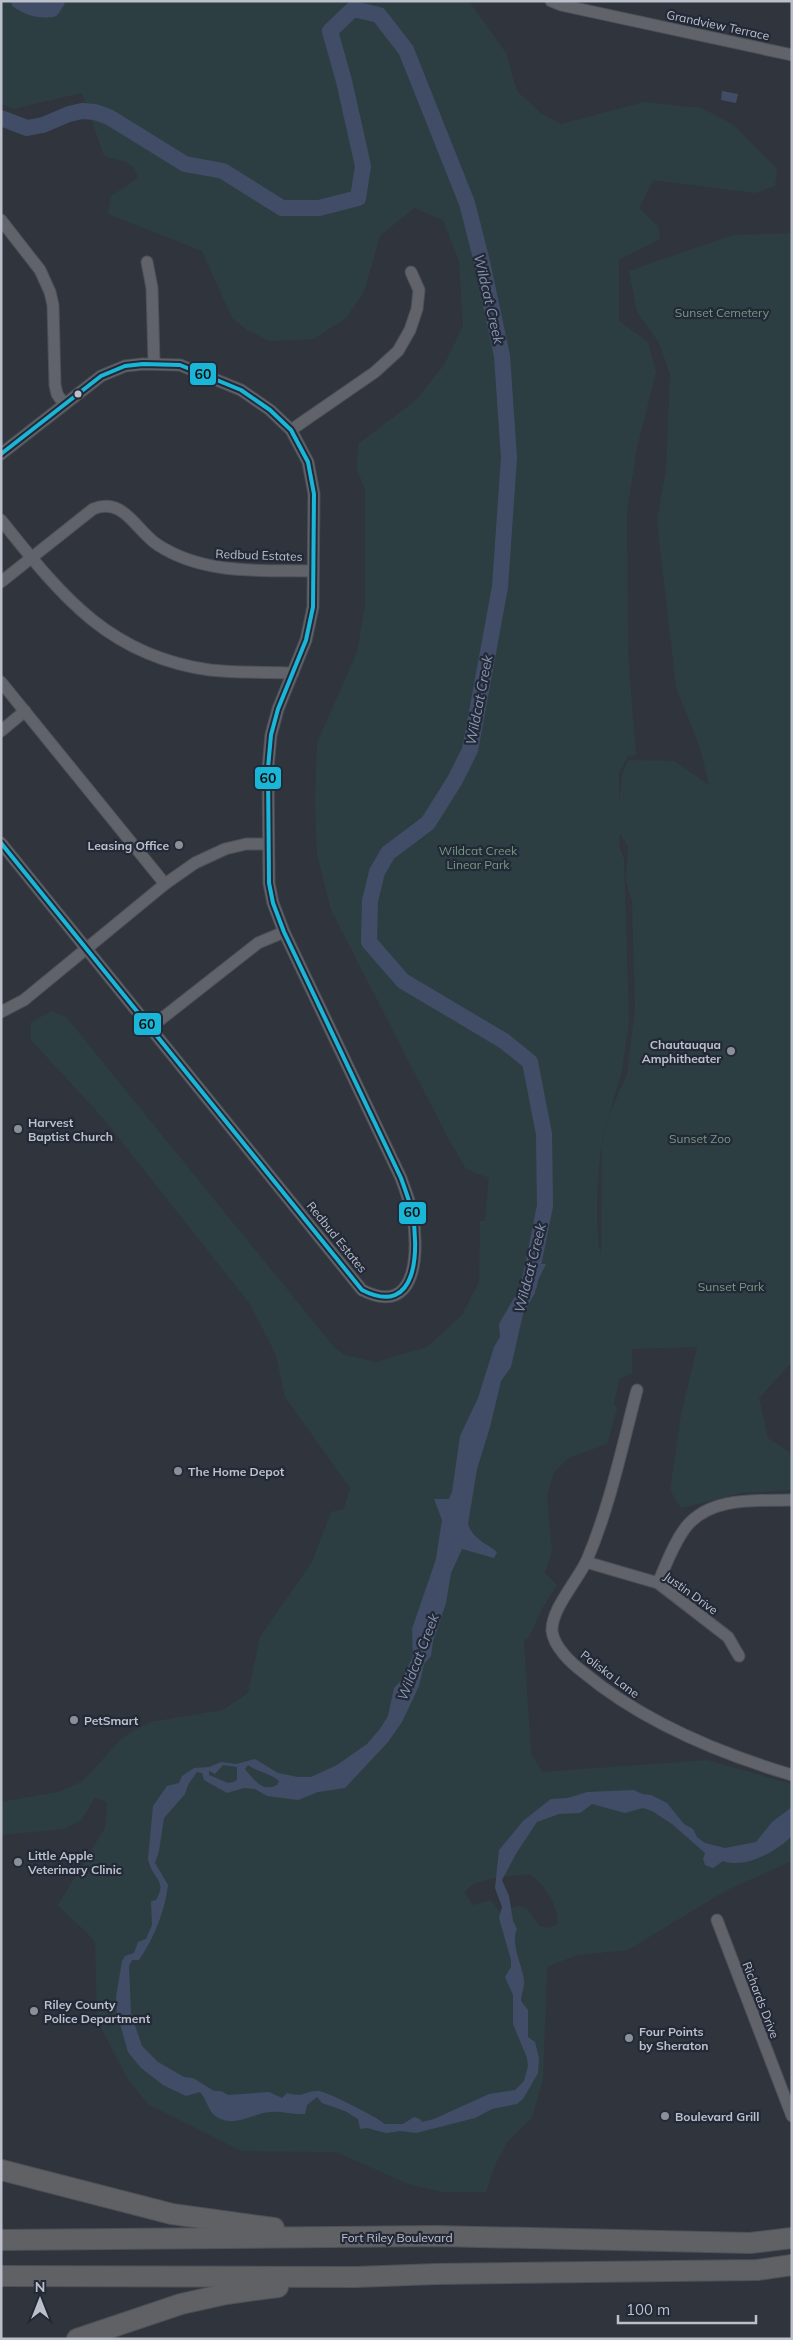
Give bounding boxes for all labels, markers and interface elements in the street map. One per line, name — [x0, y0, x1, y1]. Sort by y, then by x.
street label: Grandview Terrace — [665, 7, 771, 43]
water label: Wildcat Creek — [470, 252, 508, 346]
park label: Sunset Cemetery — [675, 305, 770, 320]
line badge: 60 — [189, 362, 217, 386]
text: 60 — [195, 365, 211, 383]
unlabelled marker — [73, 389, 83, 399]
street label: Redbud Estates — [215, 546, 303, 564]
water label: Wildcat Creek — [461, 653, 497, 747]
line badge: 60 — [254, 766, 282, 790]
text: 60 — [260, 769, 276, 787]
place label: Leasing Office — [88, 838, 169, 853]
marker: Leasing Office — [173, 839, 185, 851]
park label: Wildcat Creek Linear Park — [439, 843, 518, 872]
line badge: 60 — [133, 1012, 162, 1036]
text: 60 — [139, 1015, 155, 1033]
place label: Chautauqua Amphitheater — [642, 1037, 721, 1066]
marker: Chautauqua Amphitheater — [725, 1045, 737, 1057]
place label: Harvest Baptist Church — [28, 1115, 113, 1144]
marker: Harvest Baptist Church — [12, 1123, 24, 1135]
park label: Sunset Zoo — [669, 1131, 731, 1146]
street label: Redbud Estates — [304, 1198, 370, 1276]
line badge: 60 — [398, 1201, 427, 1225]
text: 60 — [404, 1203, 420, 1221]
water label: Wildcat Creek — [510, 1221, 550, 1315]
park label: Sunset Park — [698, 1279, 765, 1294]
place label: The Home Depot — [188, 1464, 285, 1479]
marker: The Home Depot — [172, 1465, 184, 1477]
street label: Justin Drive — [661, 1568, 721, 1618]
water label: Wildcat Creek — [393, 1610, 443, 1703]
street label: Poliska Lane — [578, 1647, 642, 1701]
place label: PetSmart — [84, 1713, 139, 1728]
marker: PetSmart — [68, 1714, 80, 1726]
place label: Little Apple Veterinary Clinic — [27, 1848, 122, 1877]
marker: Little Apple Veterinary Clinic — [12, 1856, 24, 1868]
street label: Richards Drive — [740, 1960, 782, 2040]
place label: Riley County Police Department — [44, 1997, 151, 2026]
marker: Riley County Police Department — [28, 2005, 40, 2017]
place label: Four Points by Sheraton — [639, 2024, 709, 2053]
marker: Four Points by Sheraton — [623, 2032, 635, 2044]
place label: Boulevard Grill — [675, 2109, 759, 2124]
marker: Boulevard Grill — [659, 2110, 671, 2122]
street label: Fort Riley Boulevard — [341, 2230, 453, 2245]
north arrow — [15, 2275, 65, 2325]
text: N — [35, 2278, 45, 2296]
scale bar — [618, 2292, 756, 2324]
text: 100 m — [626, 2300, 670, 2319]

